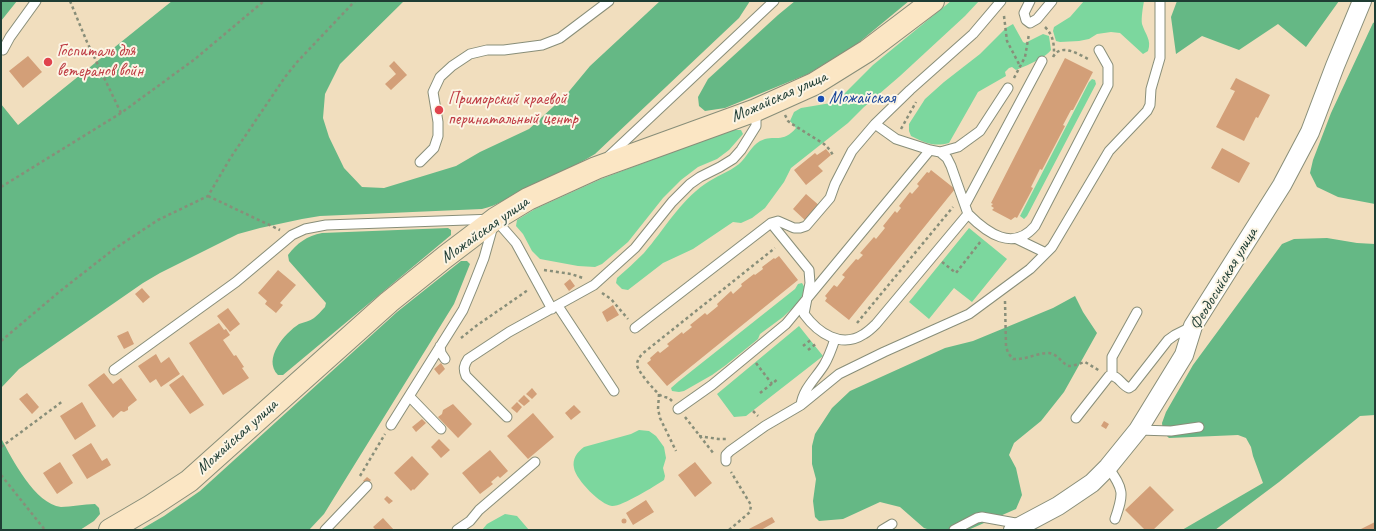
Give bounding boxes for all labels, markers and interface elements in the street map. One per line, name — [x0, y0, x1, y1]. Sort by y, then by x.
place label: Госпиталь для ветеранов войн — [57, 42, 143, 82]
marker: Госпиталь для ветеранов войн — [42, 56, 54, 68]
street label: Можайская улица — [728, 67, 830, 127]
place label: Можайская — [829, 89, 895, 109]
place label: Приморский краевой перинатальный центр — [448, 90, 578, 130]
marker: Можайская — [816, 94, 826, 104]
marker: Приморский краевой перинатальный центр — [433, 104, 445, 116]
street label: Можайская улица — [437, 192, 533, 268]
street label: Феодосийская улица — [1185, 224, 1263, 334]
street label: Можайская улица — [192, 395, 282, 479]

